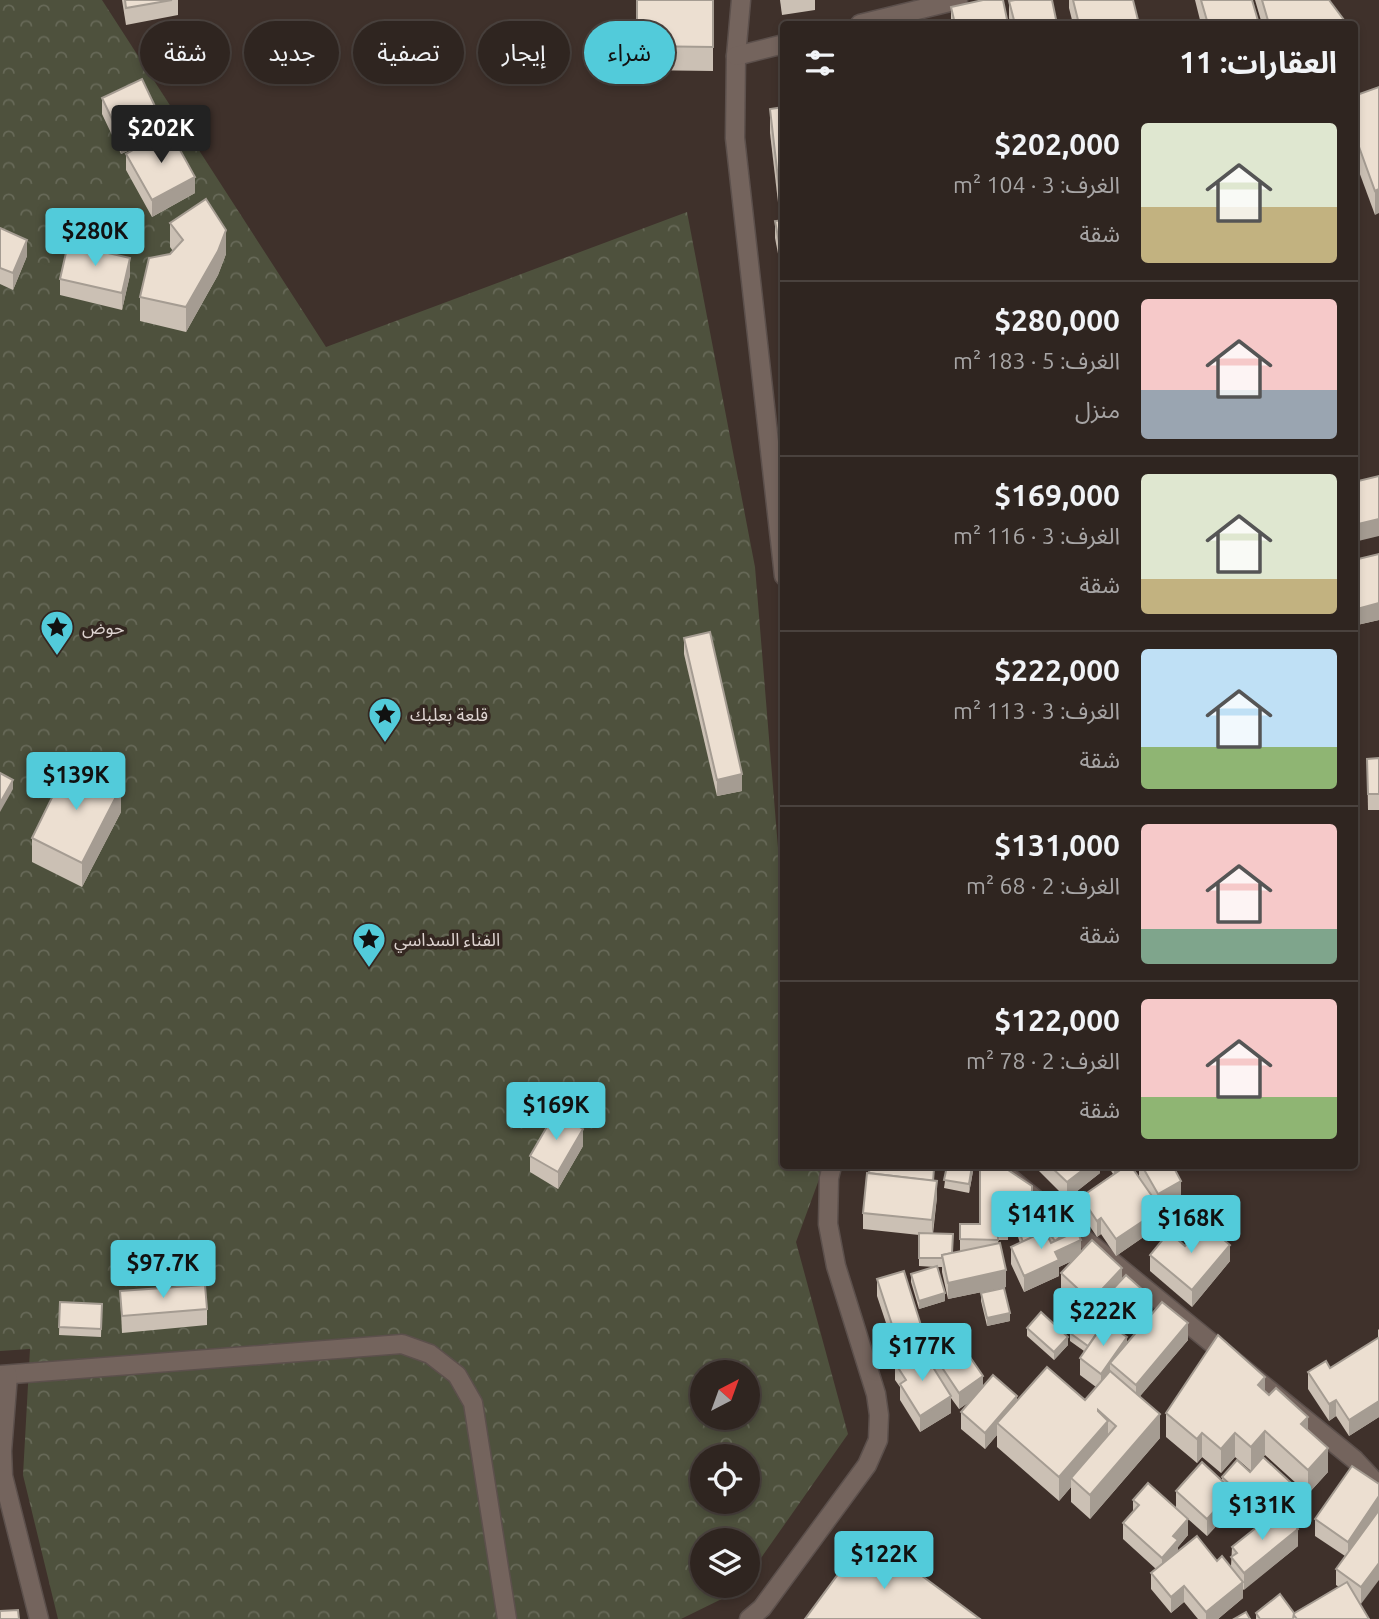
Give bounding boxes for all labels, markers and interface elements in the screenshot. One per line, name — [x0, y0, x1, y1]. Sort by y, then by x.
chip: شقة — [140, 21, 230, 84]
chip: جديد — [244, 21, 339, 84]
chip: تصفية — [353, 21, 464, 84]
chip: إيجار — [478, 21, 570, 84]
chip: شراء — [584, 21, 675, 84]
icon: filters — [801, 44, 839, 82]
text: العقارات: 11 — [1179, 45, 1337, 79]
pin: $202K — [112, 106, 210, 165]
text: $202K — [127, 115, 195, 140]
text: $202,000 — [994, 127, 1120, 161]
icon: home — [1197, 151, 1281, 235]
text: الغرف: 3 · 104 m² — [953, 172, 1120, 197]
pin: $280K — [46, 208, 144, 268]
text: $280K — [61, 218, 129, 243]
text: شقة — [1079, 221, 1120, 246]
text: $280,000 — [994, 303, 1120, 337]
icon: home — [1197, 327, 1281, 411]
text: الغرف: 5 · 183 m² — [953, 348, 1120, 373]
text: منزل — [1075, 397, 1120, 422]
text: $169,000 — [994, 478, 1120, 512]
icon: home — [1197, 502, 1281, 586]
text: الغرف: 3 · 116 m² — [953, 523, 1120, 548]
text: شقة — [1079, 572, 1120, 597]
place icon: حوض — [38, 608, 76, 657]
place label: حوض — [82, 617, 125, 639]
text: $222,000 — [994, 653, 1120, 687]
icon: home — [1197, 677, 1281, 761]
place icon: قلعة بعلبك — [366, 695, 404, 744]
text: الغرف: 3 · 113 m² — [953, 698, 1120, 723]
place label: قلعة بعلبك — [410, 704, 488, 724]
text: شقة — [1079, 747, 1120, 772]
pin: $139K — [27, 752, 125, 812]
text: $139K — [42, 762, 110, 787]
text: $131,000 — [994, 828, 1120, 862]
icon: home — [1197, 852, 1281, 936]
text: الغرف: 2 · 68 m² — [966, 873, 1120, 898]
place icon: الفناء السداسي — [350, 920, 388, 969]
text: شقة — [1079, 922, 1120, 947]
place label: الفناء السداسي — [394, 929, 500, 953]
text: $122,000 — [994, 1003, 1120, 1037]
icon: home — [1197, 1027, 1281, 1111]
text: الغرف: 2 · 78 m² — [966, 1048, 1120, 1073]
pin: $169K — [507, 1082, 605, 1142]
text: $169K — [522, 1092, 590, 1117]
text: شقة — [1079, 1097, 1120, 1122]
pin: $141K — [992, 1192, 1090, 1251]
pin: $168K — [1142, 1196, 1240, 1255]
text: $141K — [1007, 1201, 1075, 1226]
text: $168K — [1157, 1205, 1225, 1230]
pin: $97.7K — [106, 1240, 220, 1300]
text: $97.7K — [127, 1250, 199, 1275]
pin: $222K — [1054, 1288, 1152, 1348]
text: $222K — [1069, 1298, 1137, 1323]
pin: $177K — [873, 1324, 971, 1383]
text: $177K — [888, 1333, 956, 1358]
north arrow — [690, 1360, 760, 1430]
map controls — [690, 1360, 760, 1598]
button: locate — [690, 1444, 760, 1514]
pin: $131K — [1213, 1482, 1311, 1542]
text: $131K — [1228, 1492, 1296, 1517]
button: layers — [690, 1528, 760, 1598]
pin: $122K — [835, 1532, 933, 1591]
text: $122K — [850, 1541, 918, 1566]

